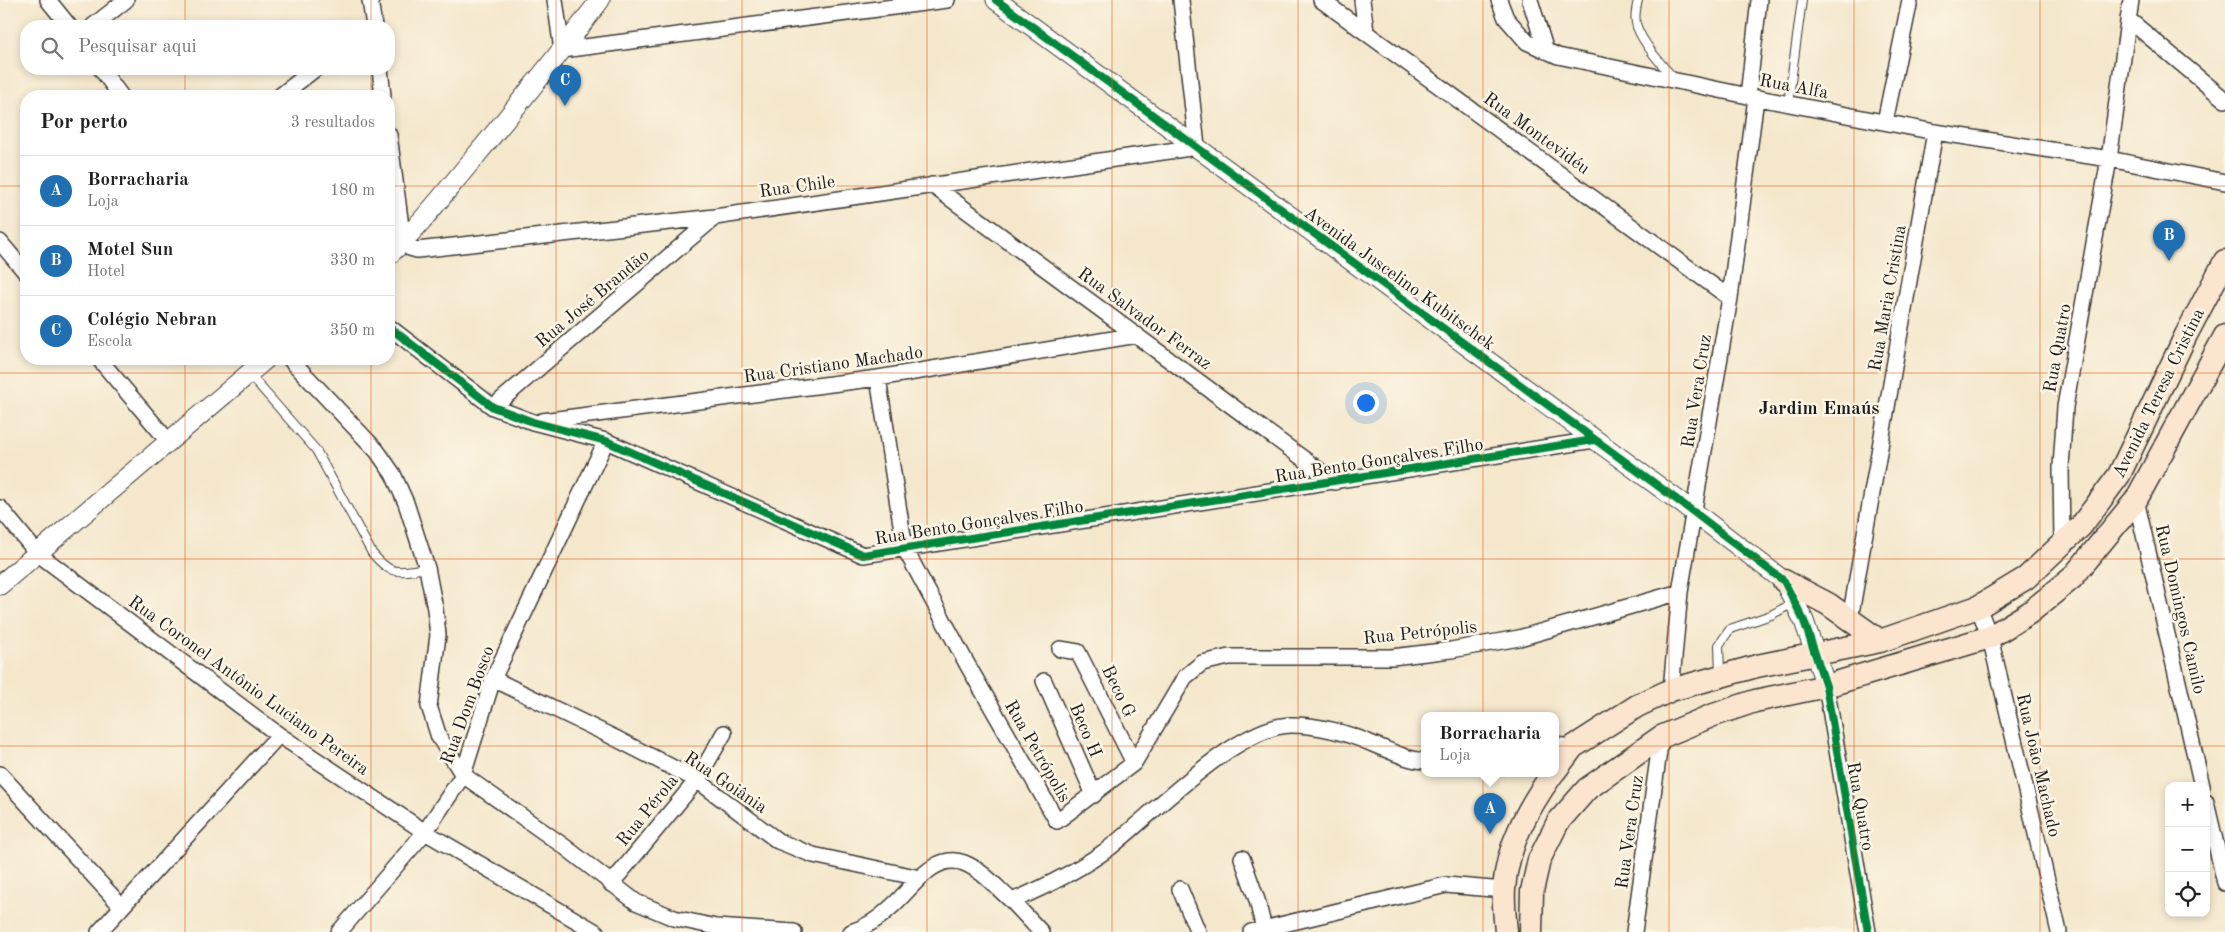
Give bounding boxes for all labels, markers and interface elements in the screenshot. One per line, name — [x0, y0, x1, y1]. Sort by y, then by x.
search box — [20, 20, 395, 75]
icon: search — [38, 34, 66, 62]
text: Pesquisar aqui — [78, 38, 197, 57]
pin: C — [549, 65, 581, 106]
street label: Rua Alfa — [1758, 71, 1830, 103]
street label: Rua Montevidéu — [1480, 89, 1593, 178]
text: Por perto — [40, 112, 128, 133]
text: 3 resultados — [291, 115, 375, 131]
text: Borracharia — [87, 171, 189, 190]
street label: Rua Chile — [758, 173, 836, 201]
text: A — [50, 183, 62, 199]
text: 180 m — [330, 183, 375, 199]
text: Loja — [87, 194, 119, 210]
street label: Avenida Juscelino Kubitschek — [1301, 204, 1498, 354]
pin: B — [2153, 220, 2185, 261]
street label: Rua Maria Cristina — [1866, 223, 1910, 373]
text: Motel Sun — [87, 241, 173, 260]
street label: Rua José Brandão — [533, 246, 653, 351]
text: B — [50, 253, 62, 269]
text: 330 m — [330, 253, 375, 269]
text: Hotel — [87, 264, 125, 280]
street label: Rua Salvador Ferraz — [1074, 264, 1215, 373]
street label: Rua Quatro — [2041, 302, 2075, 394]
street label: Avenida Teresa Cristina — [2110, 306, 2208, 481]
text: Colégio Nebran — [87, 311, 217, 330]
text: C — [51, 323, 61, 339]
text: 350 m — [330, 323, 375, 339]
street label: Rua Vera Cruz — [1679, 333, 1715, 449]
text: Escola — [87, 334, 132, 350]
street label: Rua Cristiano Machado — [742, 343, 924, 387]
your location — [1353, 390, 1379, 416]
district label: Jardim Emaús — [1758, 400, 1880, 419]
street label: Rua Bento Gonçalves Filho — [1274, 436, 1485, 486]
street label: Rua Bento Gonçalves Filho — [874, 498, 1085, 548]
street label: Rua Domingos Camilo — [2152, 523, 2208, 696]
street label: Rua Coronel Antônio Luciano Pereira — [125, 593, 372, 779]
street label: Rua Petrópolis — [1362, 618, 1478, 648]
street label: Rua Dom Bosco — [438, 644, 498, 767]
street label: Beco G — [1098, 663, 1138, 720]
street label: Rua João Machado — [2013, 692, 2063, 839]
street label: Rua Petrópolis — [1001, 697, 1074, 806]
street label: Beco H — [1066, 701, 1104, 760]
popup — [1421, 712, 1559, 777]
text: Borracharia — [1439, 725, 1541, 744]
text: Loja — [1439, 748, 1471, 764]
street label: Rua Goiânia — [681, 749, 770, 817]
street label: Rua Quatro — [1843, 760, 1877, 852]
street label: Rua Pérola — [614, 771, 682, 850]
street label: Rua Vera Cruz — [1613, 774, 1647, 890]
map controls — [2165, 782, 2210, 917]
button: + — [2165, 782, 2210, 827]
pin: A — [1474, 793, 1506, 834]
button: − — [2165, 827, 2210, 872]
button: locate — [2165, 872, 2210, 917]

